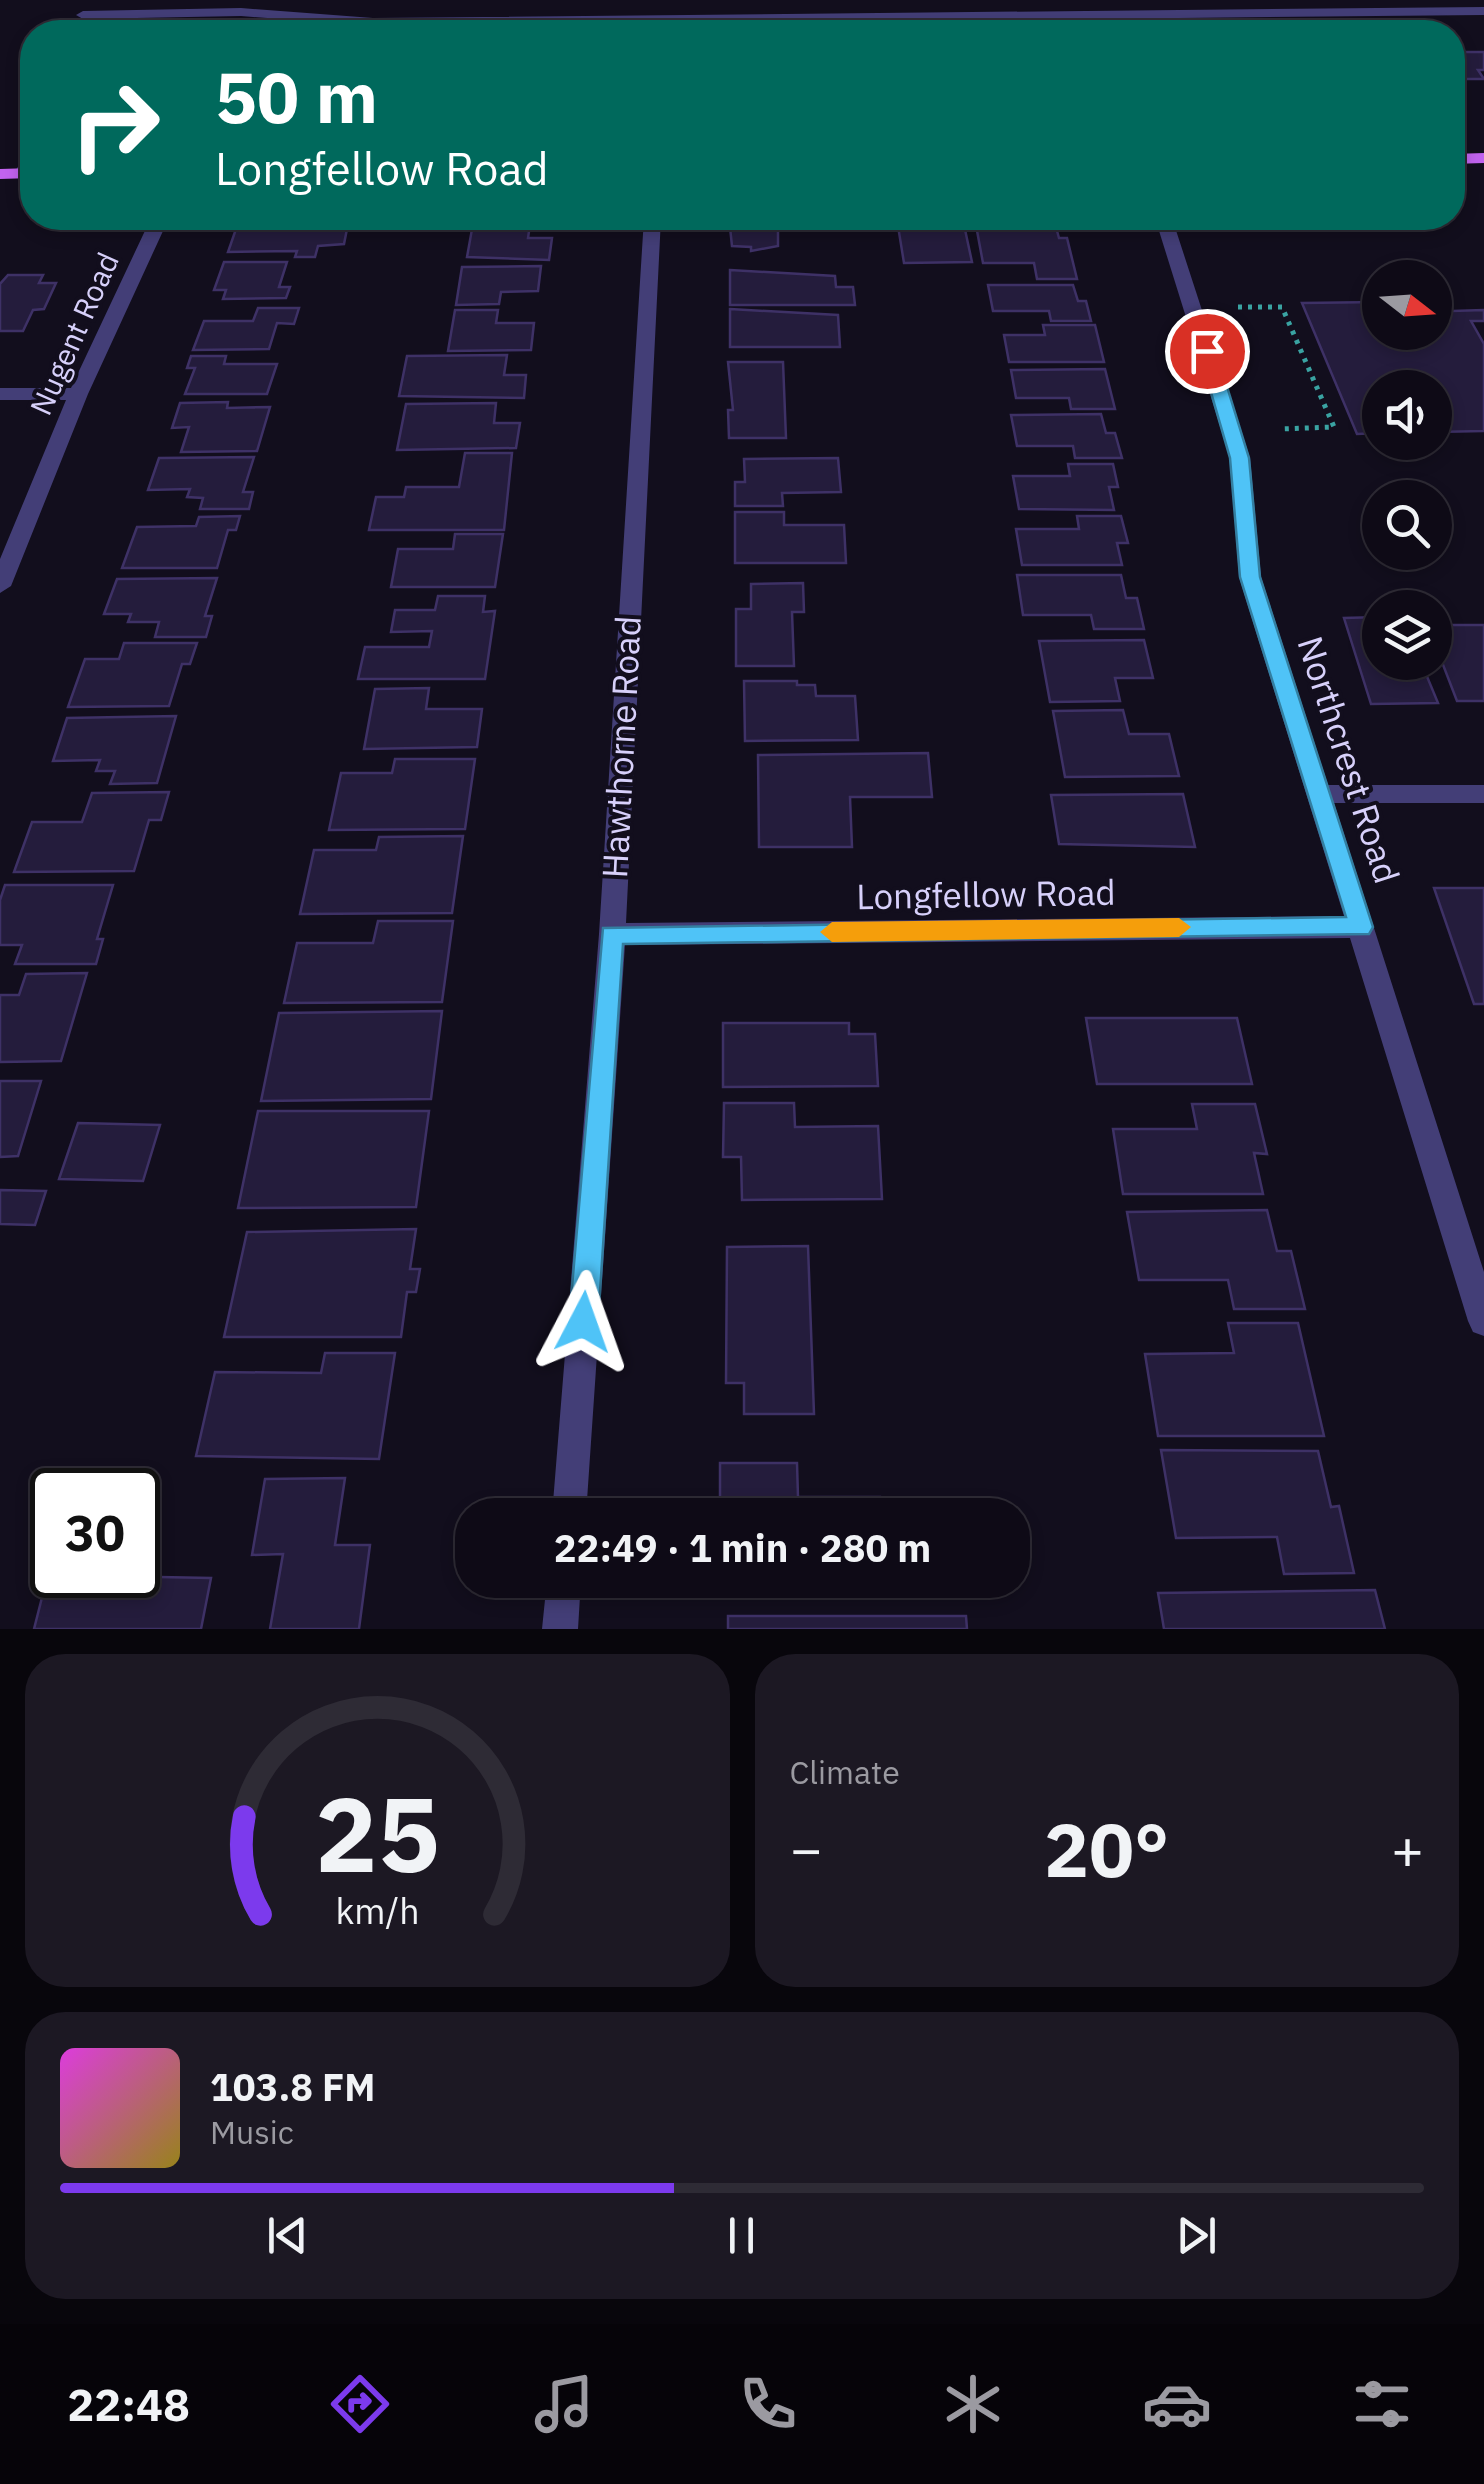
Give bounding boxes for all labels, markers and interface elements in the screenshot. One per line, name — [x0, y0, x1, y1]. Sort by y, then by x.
text: 50 m — [215, 51, 378, 142]
icon: right — [50, 60, 180, 190]
text: Longfellow Road — [215, 139, 549, 197]
street label: Nugent Road — [20, 246, 127, 421]
north arrow — [1362, 260, 1452, 350]
map controls — [1362, 260, 1452, 680]
pin — [1165, 309, 1250, 394]
icon: arrive — [1180, 324, 1235, 379]
button: sound — [1362, 370, 1452, 460]
button: search — [1362, 480, 1452, 570]
button: layers — [1362, 590, 1452, 680]
street label: Hawthorne Road — [591, 615, 651, 879]
street label: Northcrest Road — [1287, 630, 1411, 889]
street label: Longfellow Road — [856, 869, 1116, 919]
position arrow — [531, 1270, 635, 1374]
speed limit sign: 30 — [30, 1468, 160, 1598]
text: 22:49 · 1 min · 280 m — [554, 1523, 931, 1572]
text: Climate — [790, 1751, 900, 1793]
text: 25 — [315, 1765, 440, 1901]
text: 20° — [1044, 1800, 1169, 1898]
text: − — [790, 1813, 823, 1884]
text: + — [1391, 1813, 1424, 1884]
text: km/h — [335, 1887, 419, 1934]
text: 103.8 FM — [210, 2062, 375, 2111]
text: Music — [210, 2111, 294, 2153]
icon: previous — [260, 2208, 315, 2263]
icon: pause — [714, 2208, 769, 2263]
icon: next — [1169, 2208, 1224, 2263]
icon: directions — [325, 2369, 395, 2439]
icon: music — [529, 2369, 599, 2439]
icon: phone — [733, 2369, 803, 2439]
icon: climate — [938, 2369, 1008, 2439]
icon: car — [1142, 2369, 1212, 2439]
icon: filters — [1347, 2369, 1417, 2439]
text: 22:48 — [67, 2375, 190, 2433]

